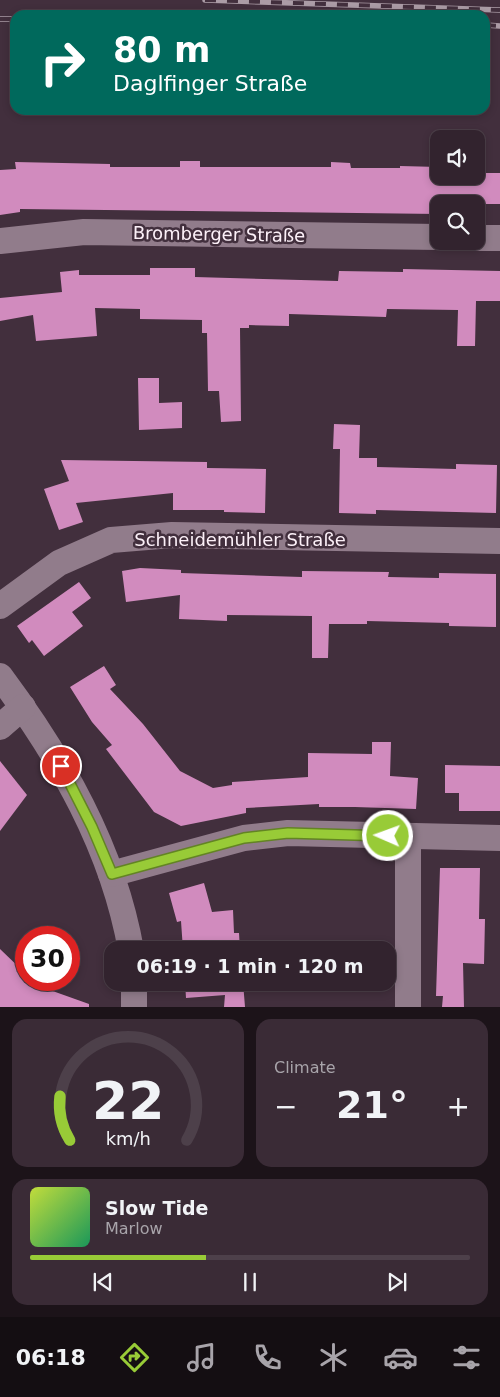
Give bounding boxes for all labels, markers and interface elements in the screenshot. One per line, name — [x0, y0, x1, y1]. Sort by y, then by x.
icon: right — [30, 30, 95, 95]
text: 80 m — [113, 30, 210, 70]
text: Daglfinger Straße — [113, 71, 307, 96]
map controls — [430, 130, 485, 250]
button: sound — [430, 130, 485, 185]
button: search — [430, 195, 485, 250]
street label: Bromberger Straße — [133, 222, 305, 246]
street label: Schneidemühler Straße — [134, 529, 346, 550]
pin — [40, 745, 82, 787]
icon: arrive — [47, 752, 75, 780]
position arrow — [361, 809, 413, 861]
speed limit sign: 30 — [15, 926, 80, 991]
text: 06:19 · 1 min · 120 m — [136, 955, 364, 977]
text: Climate — [274, 1058, 336, 1077]
text: 22 — [92, 1071, 164, 1131]
text: 21° — [336, 1083, 408, 1127]
text: − — [274, 1090, 297, 1123]
text: + — [447, 1090, 470, 1123]
text: km/h — [105, 1128, 151, 1149]
text: Slow Tide — [105, 1197, 208, 1219]
text: Marlow — [105, 1219, 163, 1238]
icon: previous — [89, 1268, 117, 1296]
icon: pause — [236, 1268, 264, 1296]
icon: next — [383, 1268, 411, 1296]
icon: directions — [117, 1340, 152, 1375]
icon: music — [184, 1340, 219, 1375]
icon: phone — [250, 1340, 285, 1375]
icon: climate — [316, 1340, 351, 1375]
icon: car — [383, 1340, 418, 1375]
icon: filters — [449, 1340, 484, 1375]
text: 06:18 — [16, 1345, 86, 1370]

